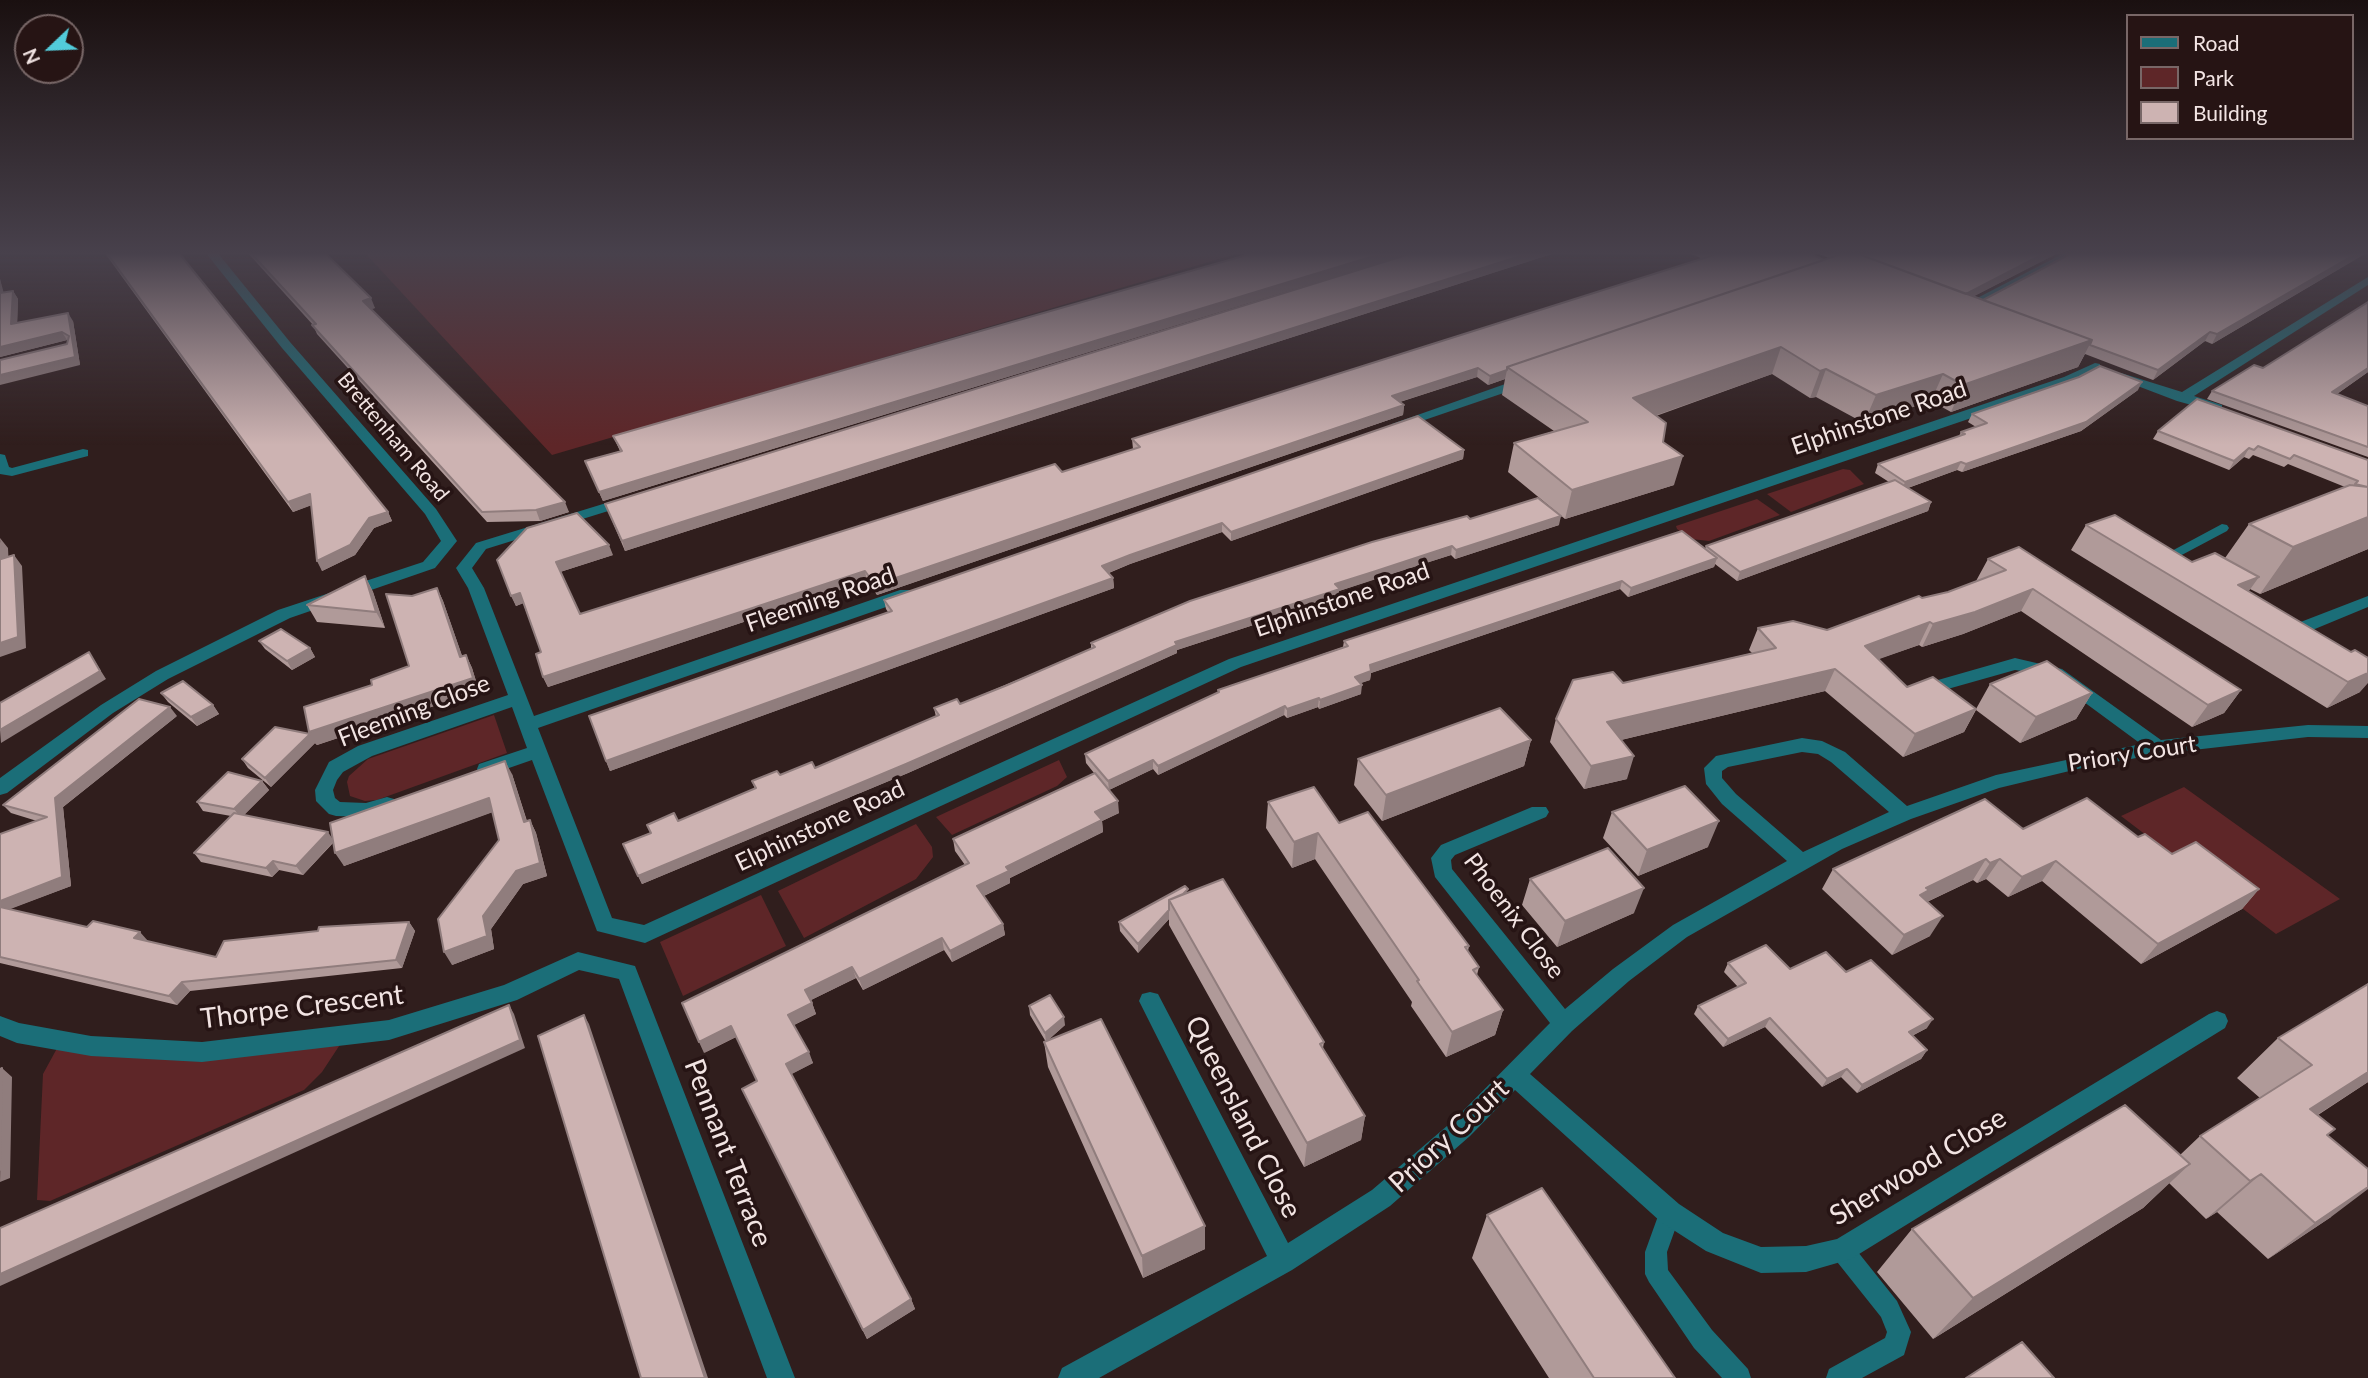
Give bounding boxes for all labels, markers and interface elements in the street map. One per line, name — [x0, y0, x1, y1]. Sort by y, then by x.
north arrow — [14, 14, 84, 84]
legend — [2126, 14, 2354, 140]
text: Road — [2193, 30, 2240, 55]
text: N — [18, 45, 44, 68]
text: Park — [2193, 65, 2234, 90]
text: Building — [2193, 100, 2268, 125]
street label: Brettenham Road — [332, 368, 454, 506]
street label: Elphinstone Road — [1788, 375, 1970, 461]
street label: Elphinstone Road — [1251, 557, 1433, 643]
street label: Fleeming Road — [742, 561, 898, 639]
street label: Fleeming Close — [334, 669, 494, 753]
street label: Priory Court — [2066, 730, 2198, 778]
street label: Elphinstone Road — [731, 774, 909, 878]
street label: Phoenix Close — [1457, 848, 1571, 984]
street label: Thorpe Crescent — [199, 978, 405, 1036]
street label: Queensland Close — [1178, 1010, 1308, 1224]
street label: Pennant Terrace — [677, 1054, 779, 1252]
street label: Priory Court — [1382, 1072, 1516, 1200]
street label: Sherwood Close — [1824, 1101, 2012, 1233]

